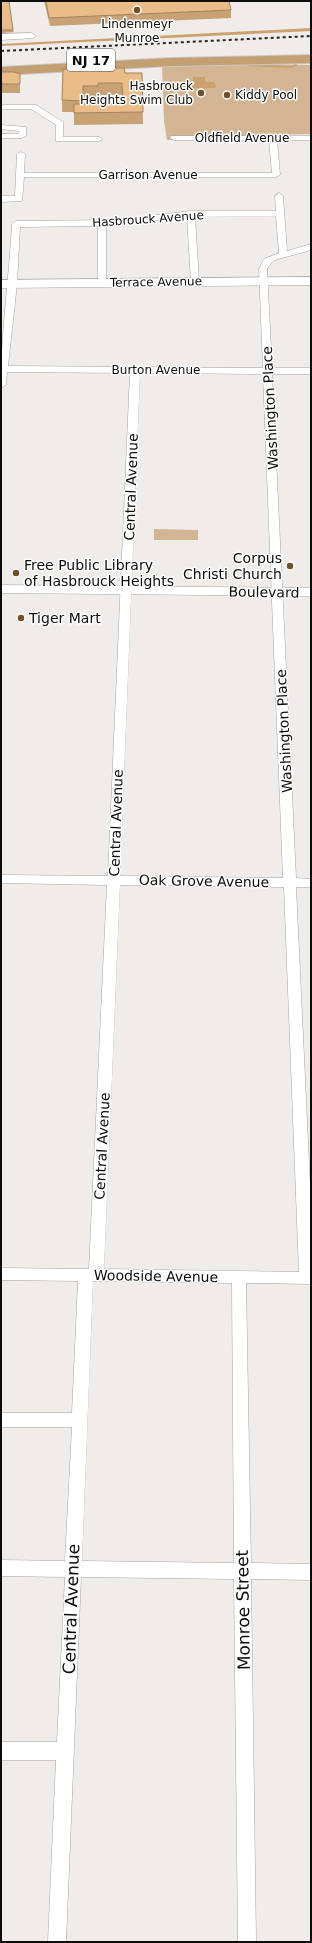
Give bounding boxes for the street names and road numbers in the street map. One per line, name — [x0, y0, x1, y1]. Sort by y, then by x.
road number: NJ 17 — [67, 49, 115, 71]
street label: Oldfield Avenue — [195, 131, 289, 145]
street label: Garrison Avenue — [98, 168, 198, 182]
street label: Hasbrouck Avenue — [92, 208, 204, 230]
street label: Terrace Avenue — [109, 274, 202, 290]
street label: Washington Place — [259, 346, 281, 470]
street label: Burton Avenue — [112, 363, 200, 377]
street label: Central Avenue — [121, 433, 141, 541]
street label: Boulevard — [228, 583, 300, 601]
street label: Washington Place — [273, 669, 295, 793]
street label: Central Avenue — [106, 769, 126, 877]
street label: Oak Grove Avenue — [139, 872, 269, 890]
street label: Central Avenue — [91, 1092, 113, 1200]
street label: Woodside Avenue — [94, 1267, 218, 1285]
street label: Central Avenue — [59, 1543, 83, 1675]
street label: Monroe Street — [232, 1549, 254, 1670]

